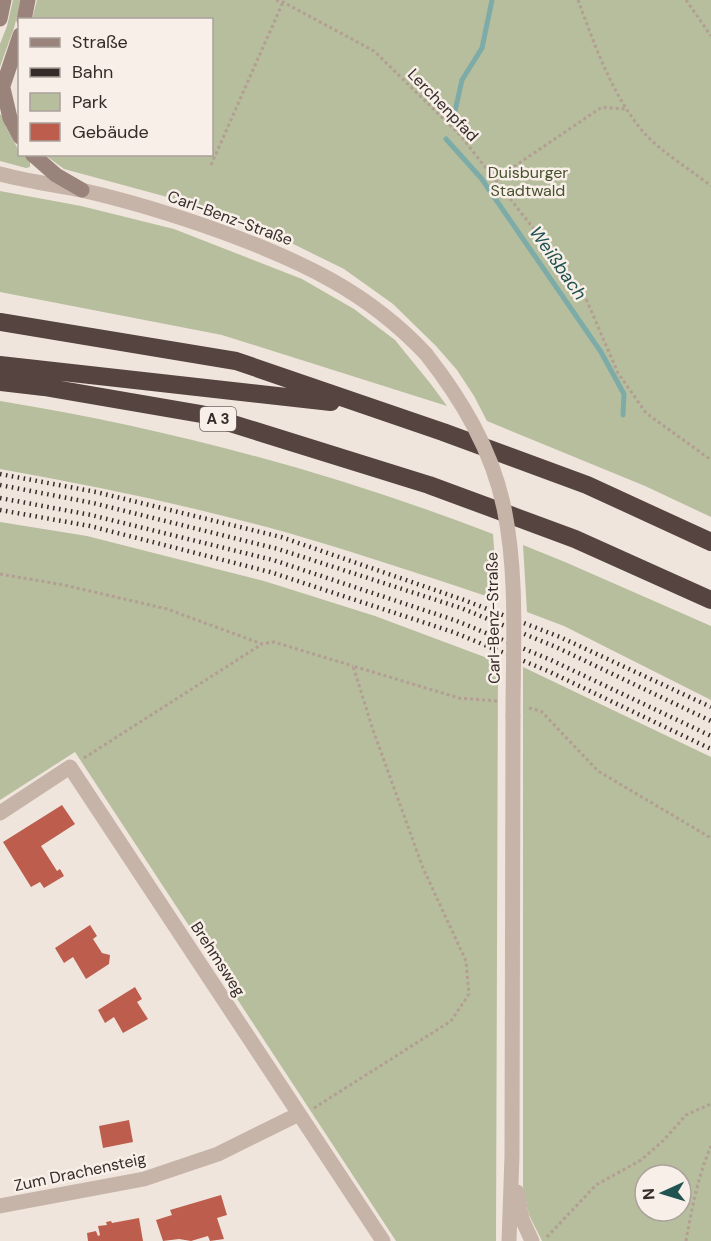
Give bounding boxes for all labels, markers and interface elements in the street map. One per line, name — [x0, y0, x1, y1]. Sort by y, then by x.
legend — [18, 18, 213, 156]
text: Straße — [72, 30, 128, 54]
text: Bahn — [72, 60, 113, 84]
street label: Lerchenpfad — [403, 64, 483, 146]
text: Park — [72, 90, 108, 114]
text: Gebäude — [72, 120, 149, 144]
park label: Duisburger Stadtwald — [488, 162, 568, 201]
street label: Carl-Benz-Straße — [164, 186, 296, 250]
water label: Weißbach — [524, 221, 592, 305]
road number: A 3 — [200, 407, 236, 431]
street label: Carl-Benz-Straße — [481, 552, 505, 684]
street label: Brehmsweg — [186, 917, 250, 1001]
street label: Zum Drachensteig — [12, 1148, 148, 1196]
north arrow — [633, 1163, 693, 1223]
text: N — [638, 1187, 659, 1201]

